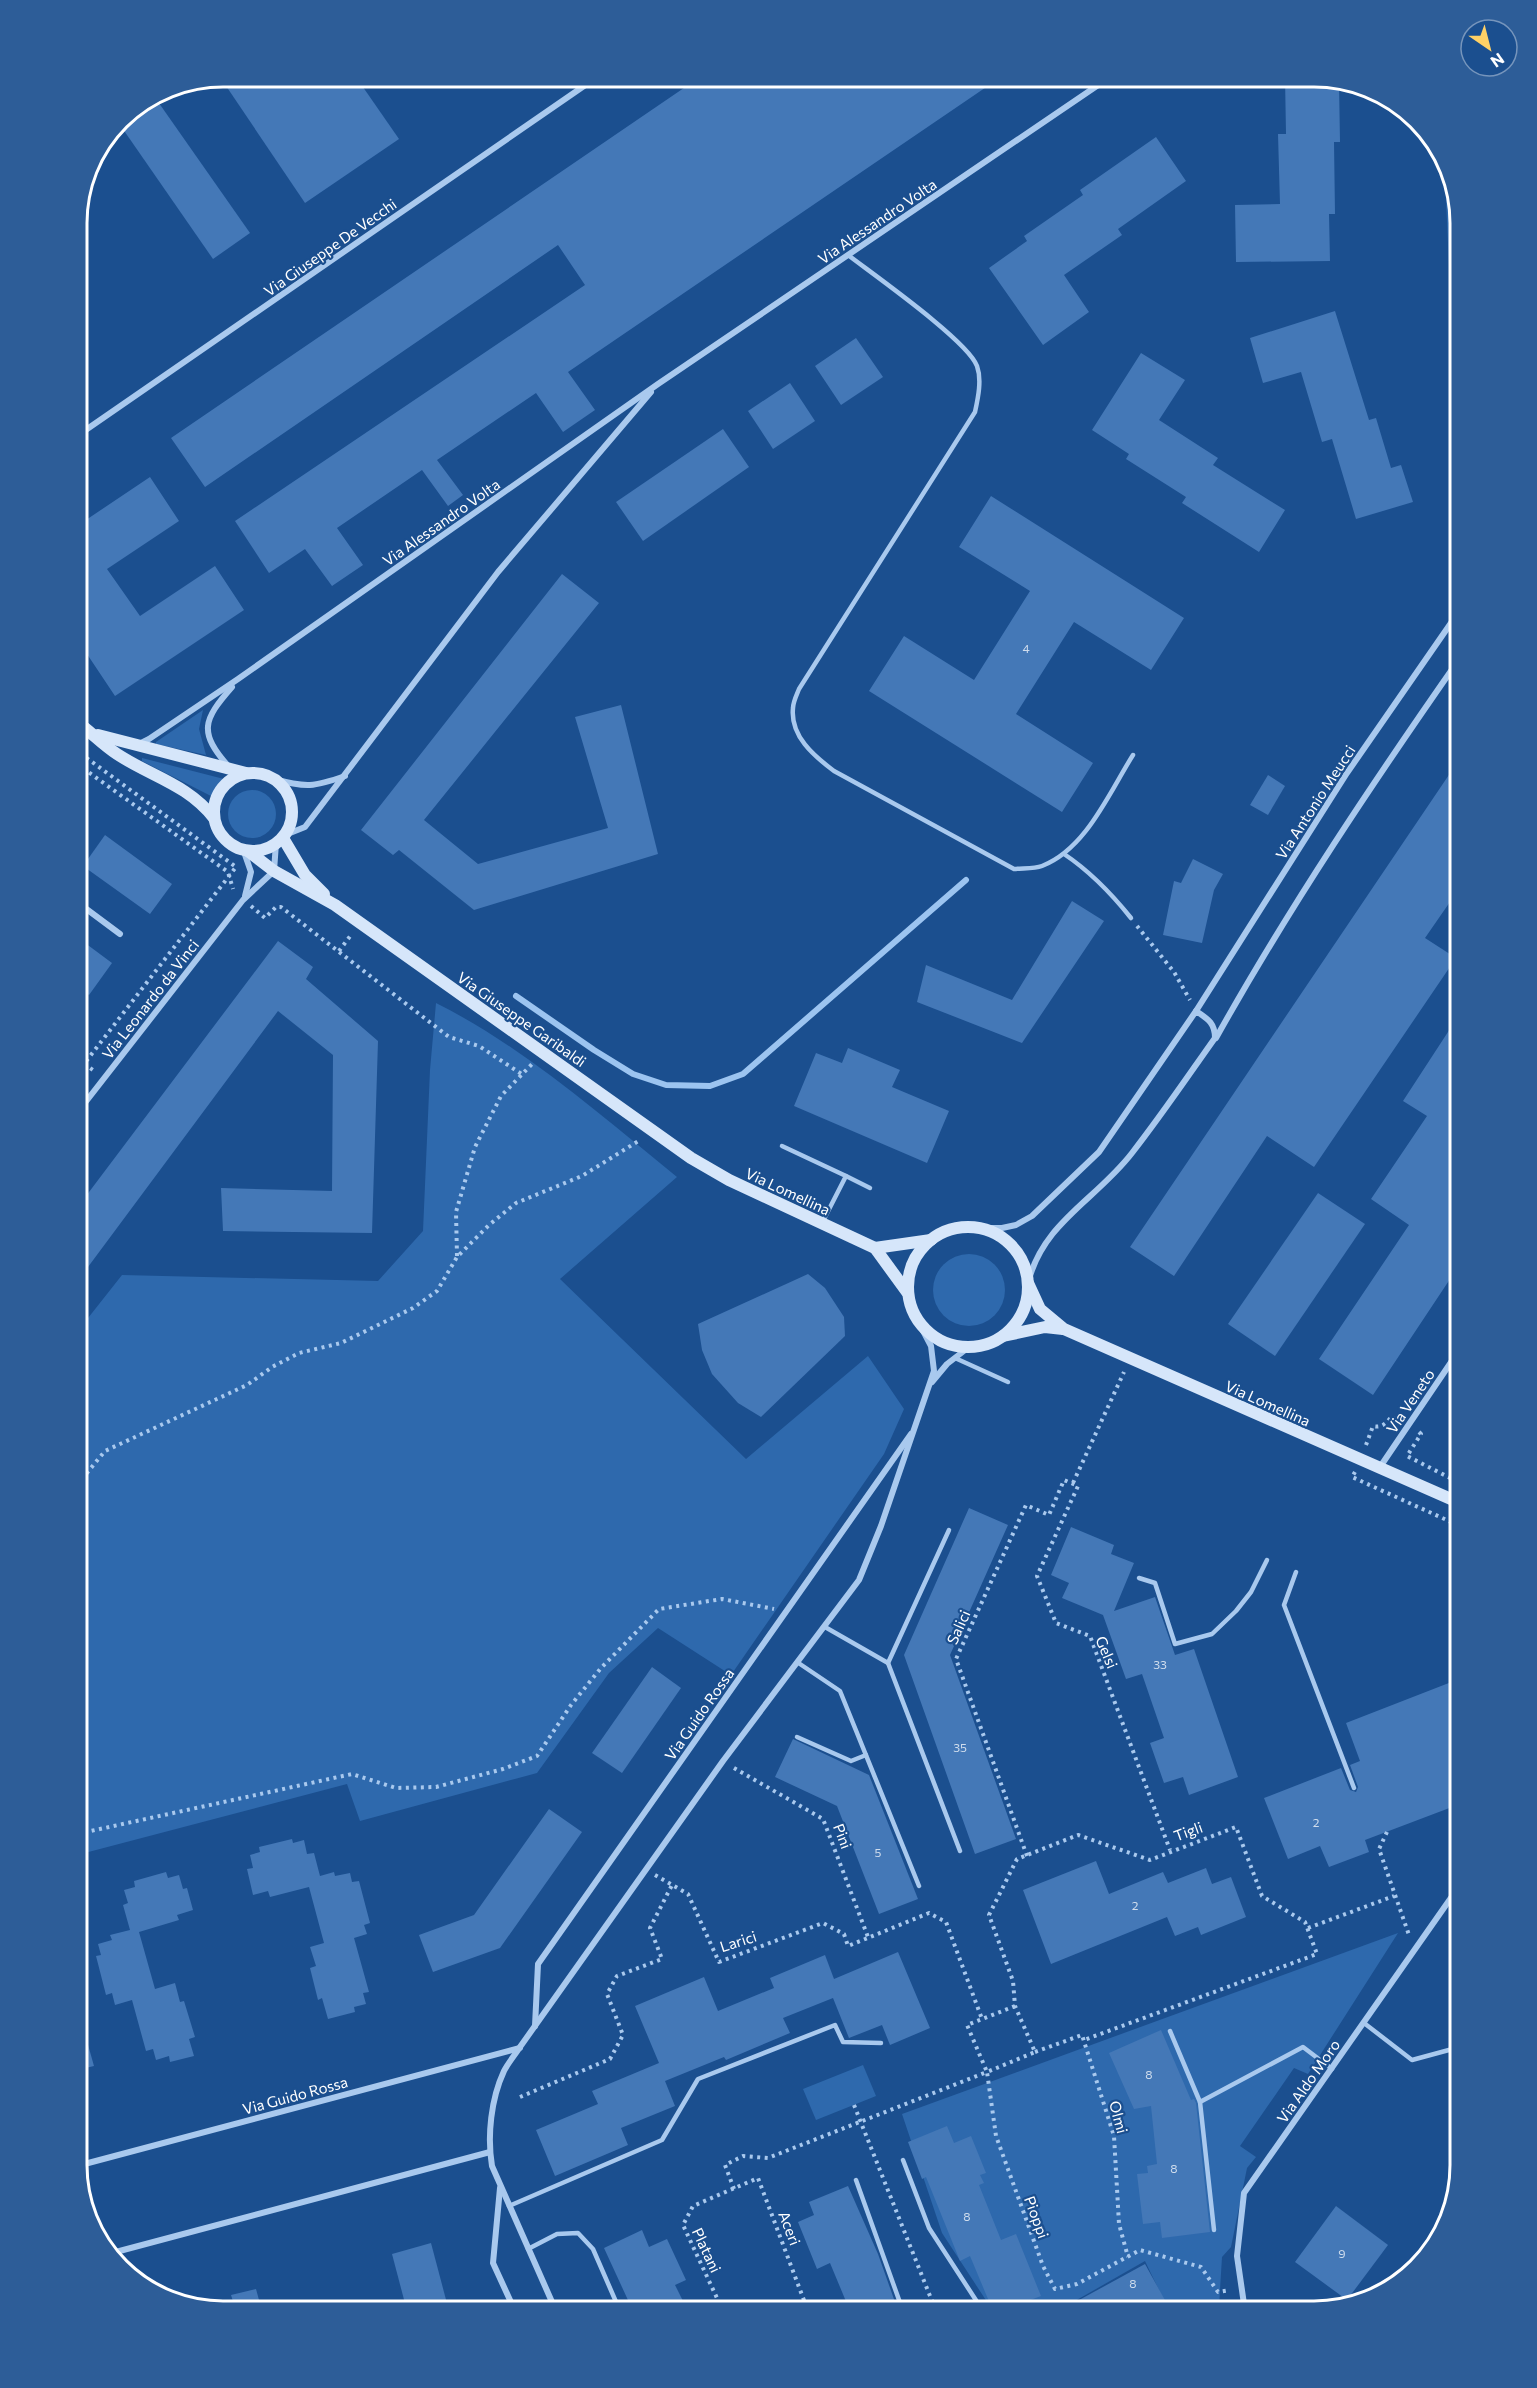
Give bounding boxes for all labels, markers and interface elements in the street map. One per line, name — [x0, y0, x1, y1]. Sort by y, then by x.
north arrow — [1459, 18, 1519, 78]
text: N — [1488, 49, 1508, 72]
street label: Via Alessandro Volta — [814, 175, 940, 267]
street label: Via Giuseppe De Vecchi — [260, 194, 400, 300]
street label: Via Alessandro Volta — [379, 475, 503, 569]
house number: 4 — [1022, 641, 1030, 655]
street label: Via Antonio Meucci — [1271, 742, 1359, 862]
street label: Via Leonardo da Vinci — [98, 936, 202, 1062]
street label: Via Giuseppe Garibaldi — [454, 968, 590, 1070]
street label: Via Lomellina — [743, 1164, 833, 1218]
street label: Via Veneto — [1382, 1365, 1438, 1436]
street label: Via Lomellina — [1223, 1376, 1313, 1430]
street label: Salici — [943, 1607, 973, 1647]
street label: Gelsi — [1092, 1633, 1122, 1671]
house number: 33 — [1153, 1657, 1167, 1671]
street label: Via Guido Rossa — [661, 1664, 737, 1764]
house number: 35 — [953, 1740, 967, 1754]
house number: 2 — [1313, 1815, 1320, 1829]
street label: Tigli — [1171, 1818, 1205, 1844]
street label: Pini — [830, 1821, 856, 1851]
house number: 5 — [875, 1845, 882, 1859]
house number: 2 — [1132, 1898, 1139, 1912]
street label: Larici — [717, 1927, 759, 1955]
street label: Via Aldo Moro — [1273, 2036, 1343, 2126]
house number: 8 — [1145, 2067, 1153, 2081]
street label: Via Guido Rossa — [240, 2072, 350, 2118]
street label: Olmi — [1106, 2099, 1132, 2135]
house number: 8 — [1170, 2161, 1178, 2175]
street label: Pioppi — [1021, 2193, 1053, 2241]
street label: Aceri — [775, 2208, 805, 2248]
house number: 8 — [963, 2209, 971, 2223]
street label: Platani — [689, 2225, 725, 2275]
house number: 9 — [1338, 2246, 1346, 2260]
house number: 8 — [1129, 2276, 1137, 2290]

